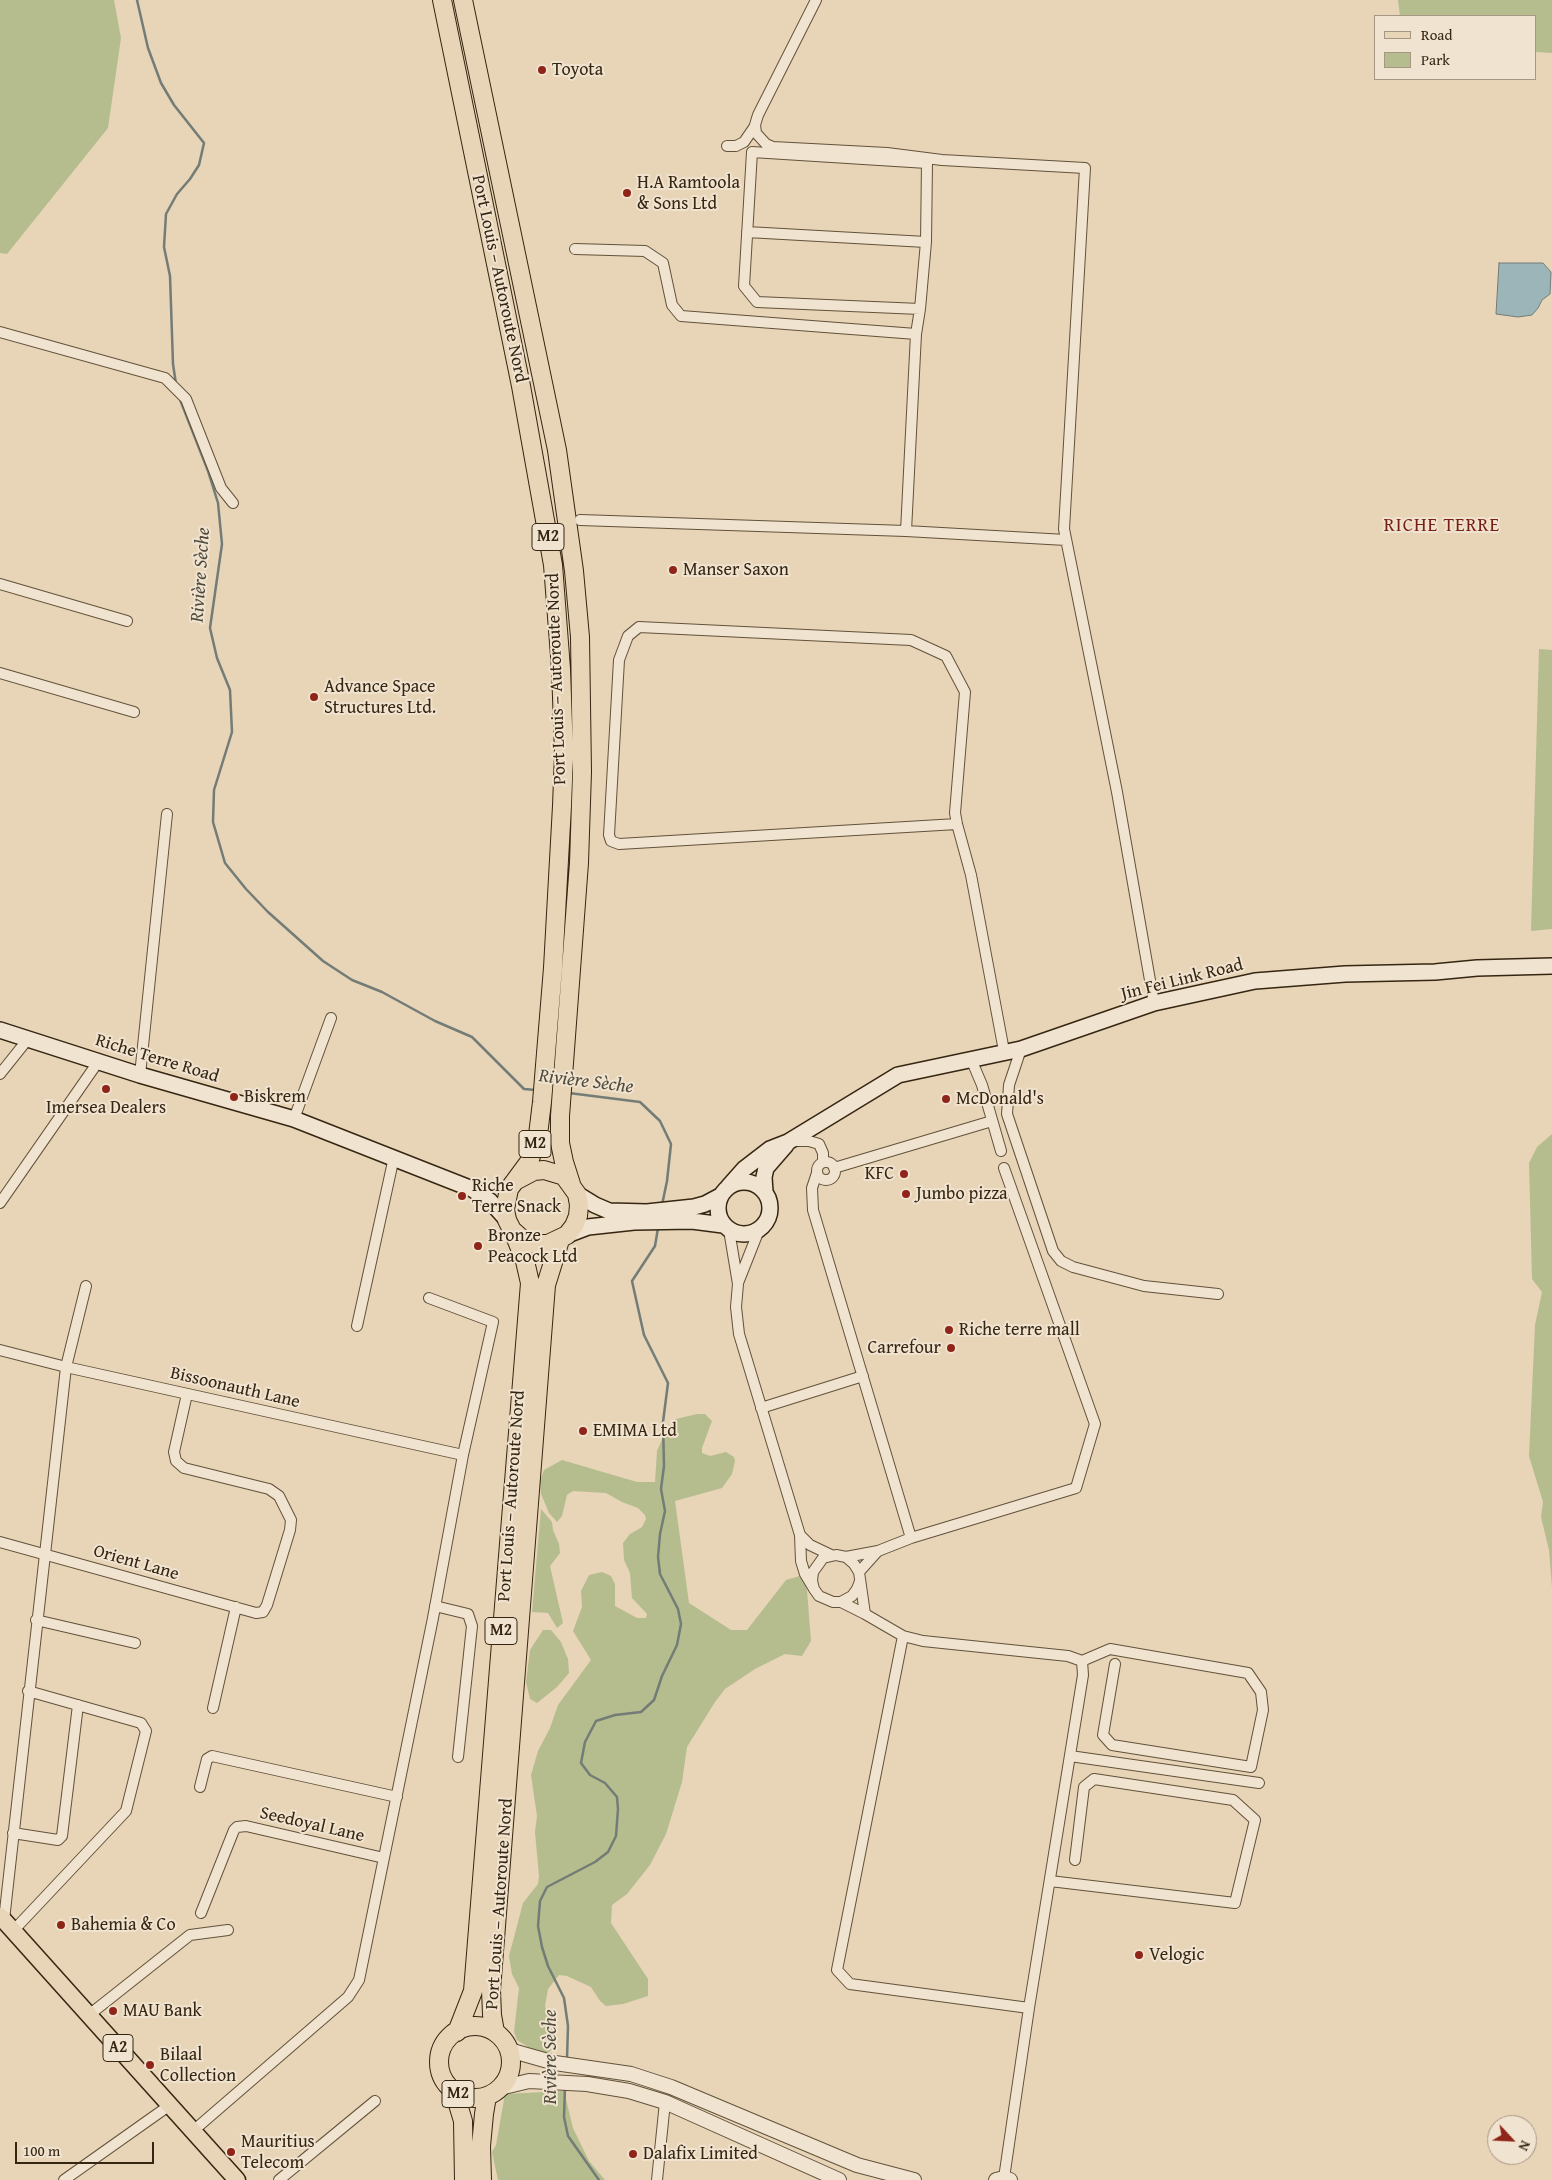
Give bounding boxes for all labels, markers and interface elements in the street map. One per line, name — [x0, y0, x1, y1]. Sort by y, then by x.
legend — [1374, 15, 1537, 80]
text: Road — [1421, 24, 1452, 45]
text: Park — [1421, 49, 1450, 70]
place label: Toyota — [552, 59, 603, 81]
marker: Toyota — [536, 64, 548, 76]
place label: H.A Ramtoola & Sons Ltd — [637, 172, 740, 214]
street label: Port Louis – Autoroute Nord — [466, 173, 532, 385]
marker: H.A Ramtoola & Sons Ltd — [621, 187, 633, 199]
district label: RICHE TERRE — [1382, 515, 1502, 537]
road number: M2 — [532, 524, 564, 550]
water label: Rivière Sèche — [186, 527, 216, 623]
place label: Manser Saxon — [683, 559, 789, 581]
marker: Manser Saxon — [667, 564, 679, 576]
street label: Port Louis – Autoroute Nord — [543, 573, 571, 785]
place label: Advance Space Structures Ltd. — [324, 676, 436, 719]
marker: Advance Space Structures Ltd. — [308, 691, 320, 703]
street label: Jin Fei Link Road — [1119, 954, 1245, 1006]
street label: Riche Terre Road — [93, 1030, 221, 1088]
water label: Rivière Sèche — [537, 1065, 635, 1099]
marker: Imersea Dealers — [100, 1083, 112, 1095]
place label: Biskrem — [244, 1086, 306, 1108]
place label: McDonald's — [956, 1088, 1044, 1110]
marker: Biskrem — [228, 1091, 240, 1103]
marker: McDonald's — [940, 1093, 952, 1105]
place label: Imersea Dealers — [46, 1097, 166, 1119]
road number: M2 — [519, 1130, 551, 1158]
place label: KFC — [865, 1163, 894, 1185]
marker: KFC — [898, 1168, 910, 1180]
place label: Riche Terre Snack — [472, 1175, 561, 1218]
place label: Jumbo pizza — [916, 1183, 1008, 1205]
marker: Jumbo pizza — [900, 1188, 912, 1200]
marker: Riche Terre Snack — [456, 1190, 468, 1202]
place label: Bronze Peacock Ltd — [488, 1225, 577, 1268]
marker: Bronze Peacock Ltd — [472, 1240, 484, 1252]
place label: Riche terre mall — [959, 1319, 1080, 1341]
marker: Riche terre mall — [943, 1324, 955, 1336]
place label: Carrefour — [868, 1337, 941, 1359]
marker: Carrefour — [945, 1342, 957, 1354]
street label: Bissoonauth Lane — [168, 1363, 302, 1413]
street label: Port Louis – Autoroute Nord — [494, 1390, 530, 1602]
place label: EMIMA Ltd — [593, 1420, 677, 1442]
marker: EMIMA Ltd — [577, 1425, 589, 1437]
street label: Orient Lane — [91, 1540, 181, 1586]
road number: M2 — [485, 1618, 517, 1644]
street label: Port Louis – Autoroute Nord — [482, 1798, 518, 2010]
street label: Seedoyal Lane — [258, 1802, 366, 1848]
place label: Bahemia & Co — [71, 1914, 176, 1936]
marker: Bahemia & Co — [55, 1919, 67, 1931]
place label: Velogic — [1149, 1944, 1204, 1966]
marker: Velogic — [1133, 1949, 1145, 1961]
place label: MAU Bank — [123, 2000, 202, 2022]
marker: MAU Bank — [107, 2005, 119, 2017]
water label: Rivière Sèche — [540, 2009, 562, 2105]
road number: A2 — [103, 2035, 133, 2062]
place label: Bilaal Collection — [160, 2044, 236, 2086]
marker: Bilaal Collection — [144, 2059, 156, 2071]
road number: M2 — [442, 2080, 474, 2108]
north arrow — [1487, 2115, 1537, 2165]
place label: Mauritius Telecom — [241, 2131, 315, 2174]
scale bar — [18, 2132, 156, 2164]
text: N — [1514, 2137, 1536, 2154]
text: 100 m — [23, 2140, 60, 2161]
place label: Dalafix Limited — [643, 2143, 758, 2165]
marker: Mauritius Telecom — [225, 2146, 237, 2158]
marker: Dalafix Limited — [627, 2148, 639, 2160]

